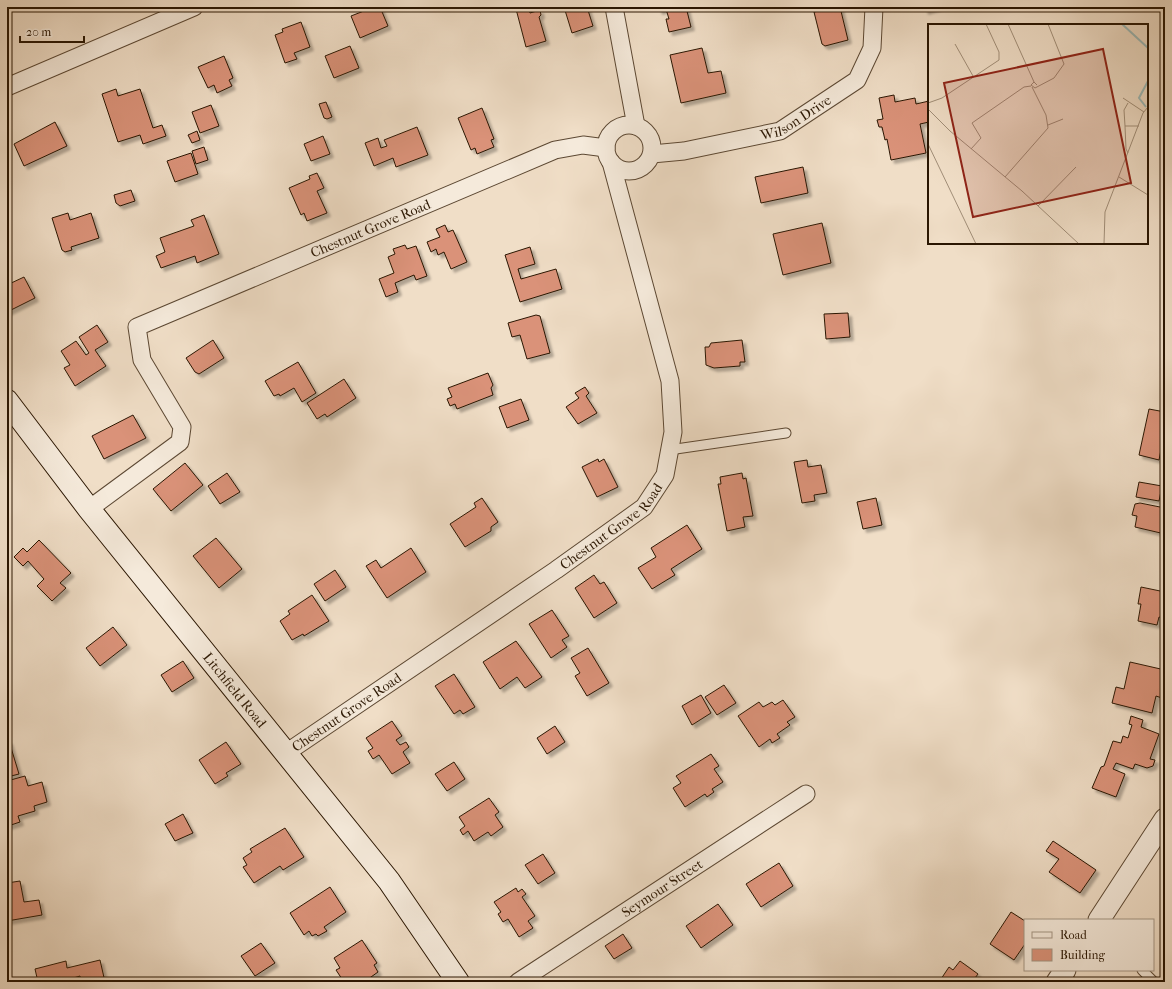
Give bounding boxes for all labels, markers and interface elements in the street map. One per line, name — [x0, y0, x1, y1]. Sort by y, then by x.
scale bar — [20, 18, 84, 44]
inset map — [928, 24, 1148, 244]
text: 20 m — [26, 25, 51, 39]
street label: Wilson Drive — [758, 91, 835, 144]
street label: Chestnut Grove Road — [308, 196, 434, 262]
street label: Chestnut Grove Road — [557, 480, 667, 574]
street label: Litchfield Road — [199, 649, 270, 732]
street label: Chestnut Grove Road — [289, 669, 405, 756]
street label: Seymour Street — [618, 856, 706, 921]
legend — [1024, 919, 1154, 971]
text: Road — [1060, 928, 1087, 942]
text: Building — [1060, 948, 1105, 962]

